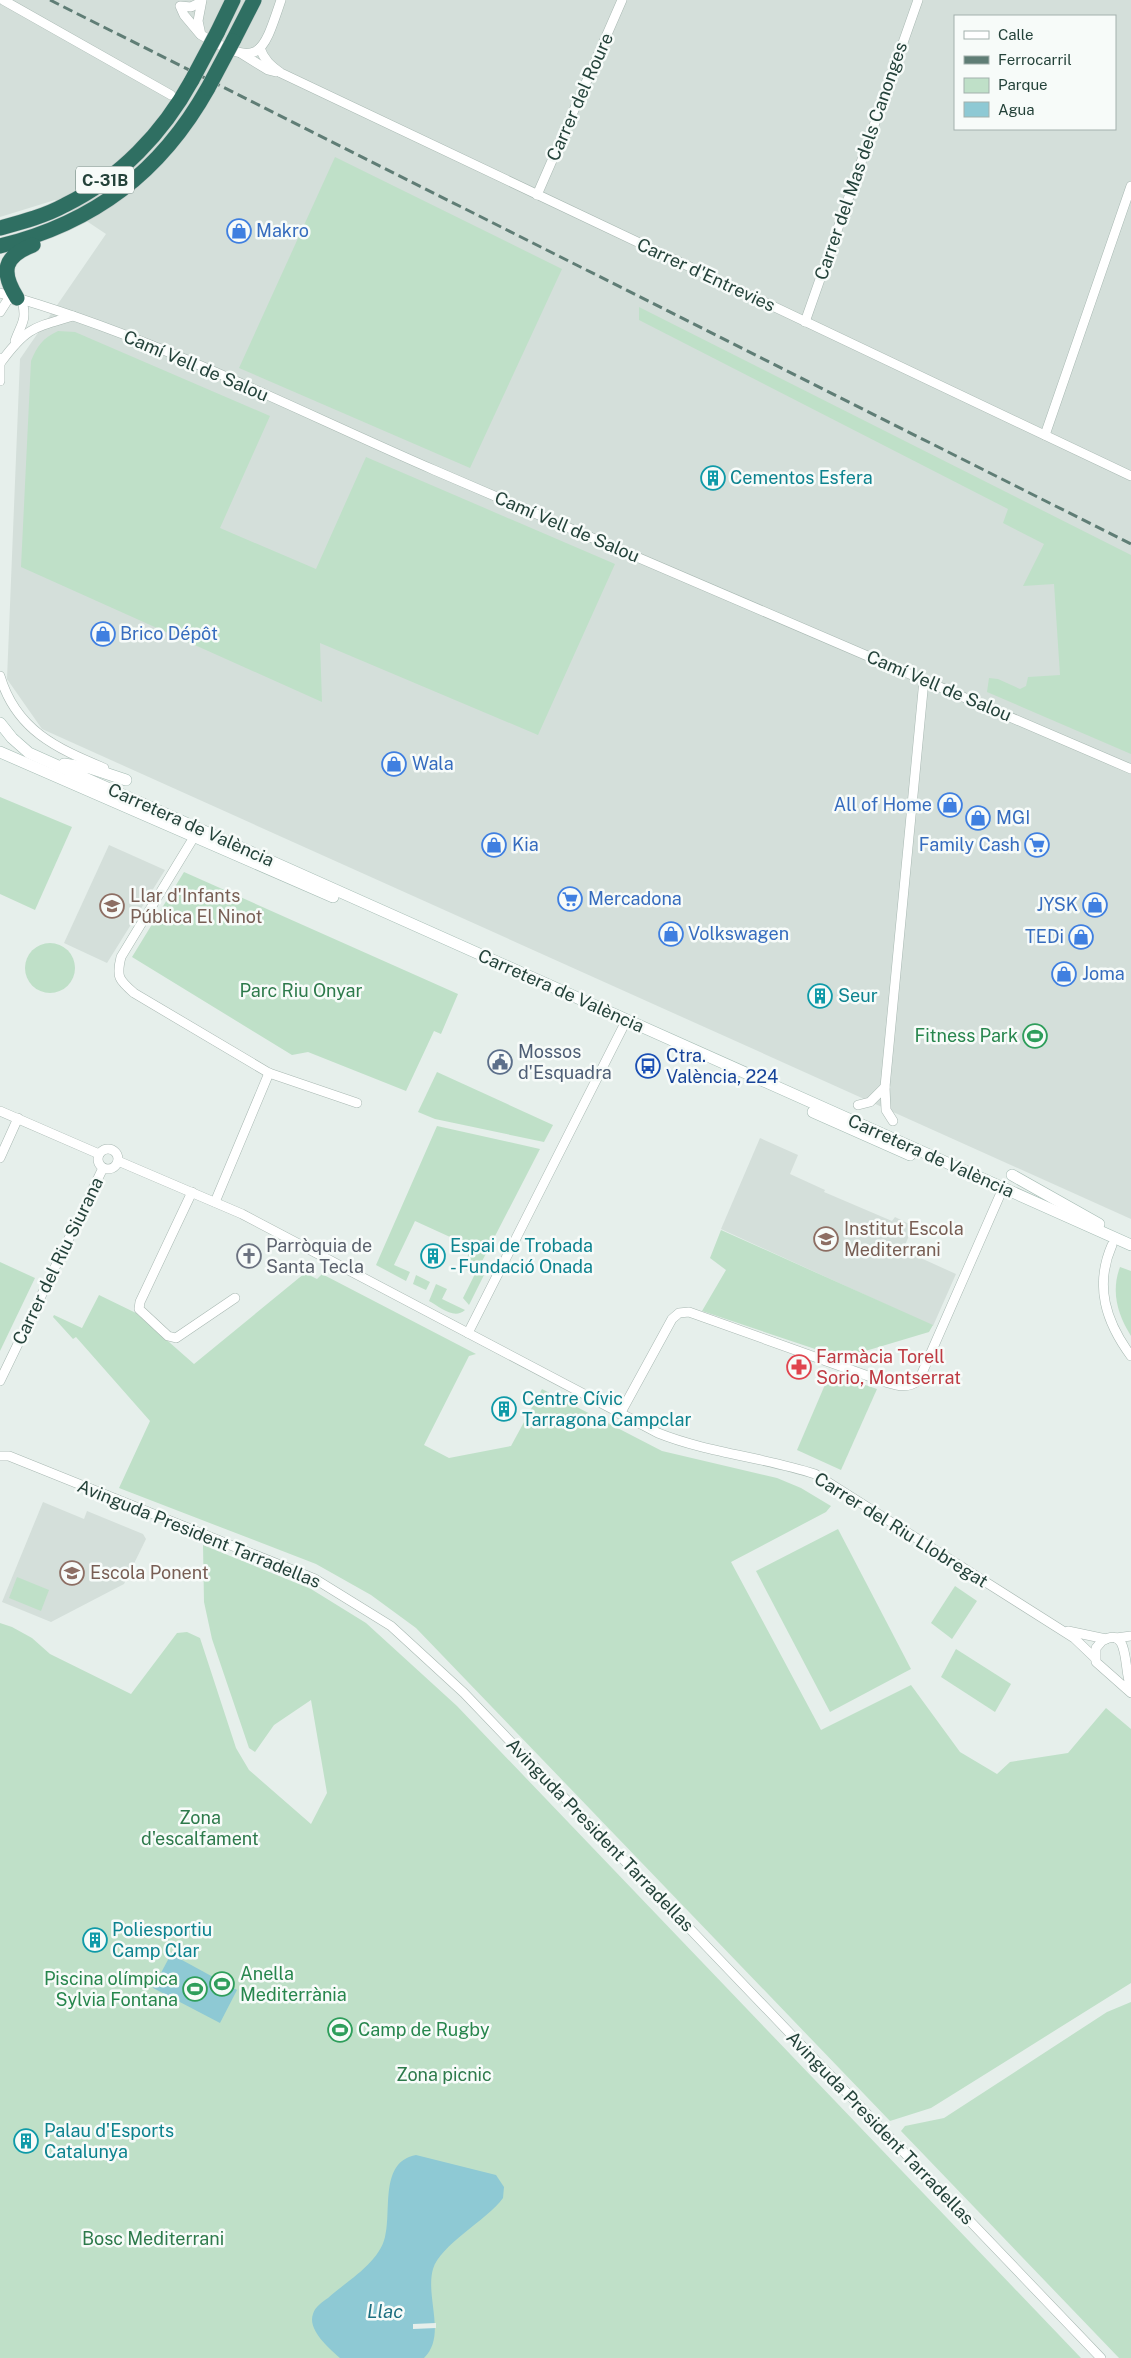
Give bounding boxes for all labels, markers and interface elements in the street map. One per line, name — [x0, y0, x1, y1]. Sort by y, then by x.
legend — [954, 15, 1116, 130]
text: Calle — [998, 26, 1034, 43]
street label: Carrer del Roure — [542, 30, 617, 164]
street label: Carrer del Mas dels Canonges — [810, 39, 911, 282]
text: Ferrocarril — [998, 51, 1072, 68]
text: Parque — [998, 76, 1048, 93]
text: Agua — [998, 101, 1035, 118]
road number: C-31B — [76, 166, 134, 194]
shop icon: Makro — [226, 218, 252, 244]
place label: Makro — [256, 220, 309, 241]
street label: Carrer d'Entrevies — [634, 233, 779, 316]
street label: Camí Vell de Salou — [121, 326, 272, 406]
building icon: Cementos Esfera — [700, 465, 726, 491]
place label: Cementos Esfera — [730, 467, 873, 488]
street label: Camí Vell de Salou — [492, 487, 643, 567]
shop icon: Brico Dépôt — [90, 621, 116, 647]
place label: Brico Dépôt — [120, 623, 218, 644]
street label: Camí Vell de Salou — [864, 646, 1015, 726]
shop icon: Wala — [381, 751, 407, 777]
place label: Wala — [412, 753, 454, 774]
street label: Carretera de València — [105, 778, 277, 871]
shop icon: All of Home — [937, 792, 963, 818]
place label: All of Home — [834, 794, 932, 815]
shop icon: MGI — [965, 805, 991, 831]
place label: MGI — [996, 807, 1030, 828]
shop icon: Kia — [481, 832, 507, 858]
supermarket icon: Family Cash — [1024, 832, 1050, 858]
place label: Kia — [512, 834, 539, 855]
place label: Family Cash — [919, 834, 1020, 855]
place label: Llar d'Infants Pública El Ninot — [130, 885, 263, 927]
supermarket icon: Mercadona — [557, 886, 583, 912]
place label: Mercadona — [588, 888, 682, 909]
shop icon: JYSK — [1082, 892, 1108, 918]
school or university icon: Llar d'Infants Pública El Ninot — [99, 893, 125, 919]
place label: JYSK — [1037, 894, 1078, 915]
shop icon: Volkswagen — [658, 921, 684, 947]
place label: Volkswagen — [688, 923, 789, 944]
shop icon: TEDi — [1068, 924, 1094, 950]
place label: TEDi — [1025, 926, 1064, 947]
street label: Carretera de València — [475, 944, 647, 1037]
shop icon: Joma — [1051, 961, 1077, 987]
place label: Joma — [1082, 963, 1125, 984]
park label: Parc Riu Onyar — [239, 980, 363, 1001]
building icon: Seur — [807, 983, 833, 1009]
place label: Seur — [838, 985, 878, 1006]
sports icon: Fitness Park — [1022, 1023, 1048, 1049]
place label: Fitness Park — [914, 1025, 1018, 1046]
place label: Mossos d'Esquadra — [518, 1041, 612, 1083]
place label: Ctra. València, 224 — [666, 1045, 778, 1087]
public building icon: Mossos d'Esquadra — [487, 1049, 513, 1075]
bus stop icon: Ctra. València, 224 — [635, 1053, 661, 1079]
street label: Carretera de València — [845, 1109, 1017, 1202]
street label: Carrer del Riu Siurana — [8, 1174, 107, 1348]
place label: Institut Escola Mediterrani — [844, 1218, 964, 1260]
school or university icon: Institut Escola Mediterrani — [813, 1226, 839, 1252]
place label: Parròquia de Santa Tecla — [266, 1235, 372, 1277]
place label: Espai de Trobada - Fundació Onada — [450, 1235, 593, 1277]
church icon: Parròquia de Santa Tecla — [236, 1243, 262, 1269]
building icon: Espai de Trobada - Fundació Onada — [420, 1243, 446, 1269]
place label: Farmàcia Torell Sorio, Montserrat — [816, 1346, 961, 1388]
pharmacy icon: Farmàcia Torell Sorio, Montserrat — [786, 1354, 812, 1380]
place label: Centre Cívic Tarragona Campclar — [522, 1388, 692, 1430]
building icon: Centre Cívic Tarragona Campclar — [491, 1396, 517, 1422]
street label: Carrer del Riu Llobregat — [811, 1468, 992, 1592]
street label: Avinguda President Tarradellas — [75, 1475, 324, 1592]
school or university icon: Escola Ponent — [59, 1560, 85, 1586]
place label: Escola Ponent — [90, 1562, 209, 1583]
street label: Avinguda President Tarradellas — [502, 1734, 698, 1936]
park label: Zona d'escalfament — [141, 1807, 259, 1849]
place label: Poliesportiu Camp Clar — [112, 1919, 212, 1961]
building icon: Poliesportiu Camp Clar — [82, 1927, 108, 1953]
place label: Anella Mediterrània — [240, 1963, 347, 2005]
place label: Piscina olímpica Sylvia Fontana — [44, 1968, 178, 2010]
sports icon: Anella Mediterrània — [209, 1971, 235, 1997]
sports icon: Piscina olímpica Sylvia Fontana — [182, 1976, 208, 2002]
sports icon: Camp de Rugby — [327, 2017, 353, 2043]
place label: Camp de Rugby — [358, 2019, 490, 2040]
street label: Avinguda President Tarradellas — [782, 2027, 978, 2229]
park label: Zona picnic — [396, 2064, 492, 2085]
place label: Palau d'Esports Catalunya — [44, 2120, 174, 2162]
building icon: Palau d'Esports Catalunya — [13, 2128, 39, 2154]
park label: Bosc Mediterrani — [82, 2228, 224, 2249]
water label: Llac — [367, 2300, 403, 2322]

